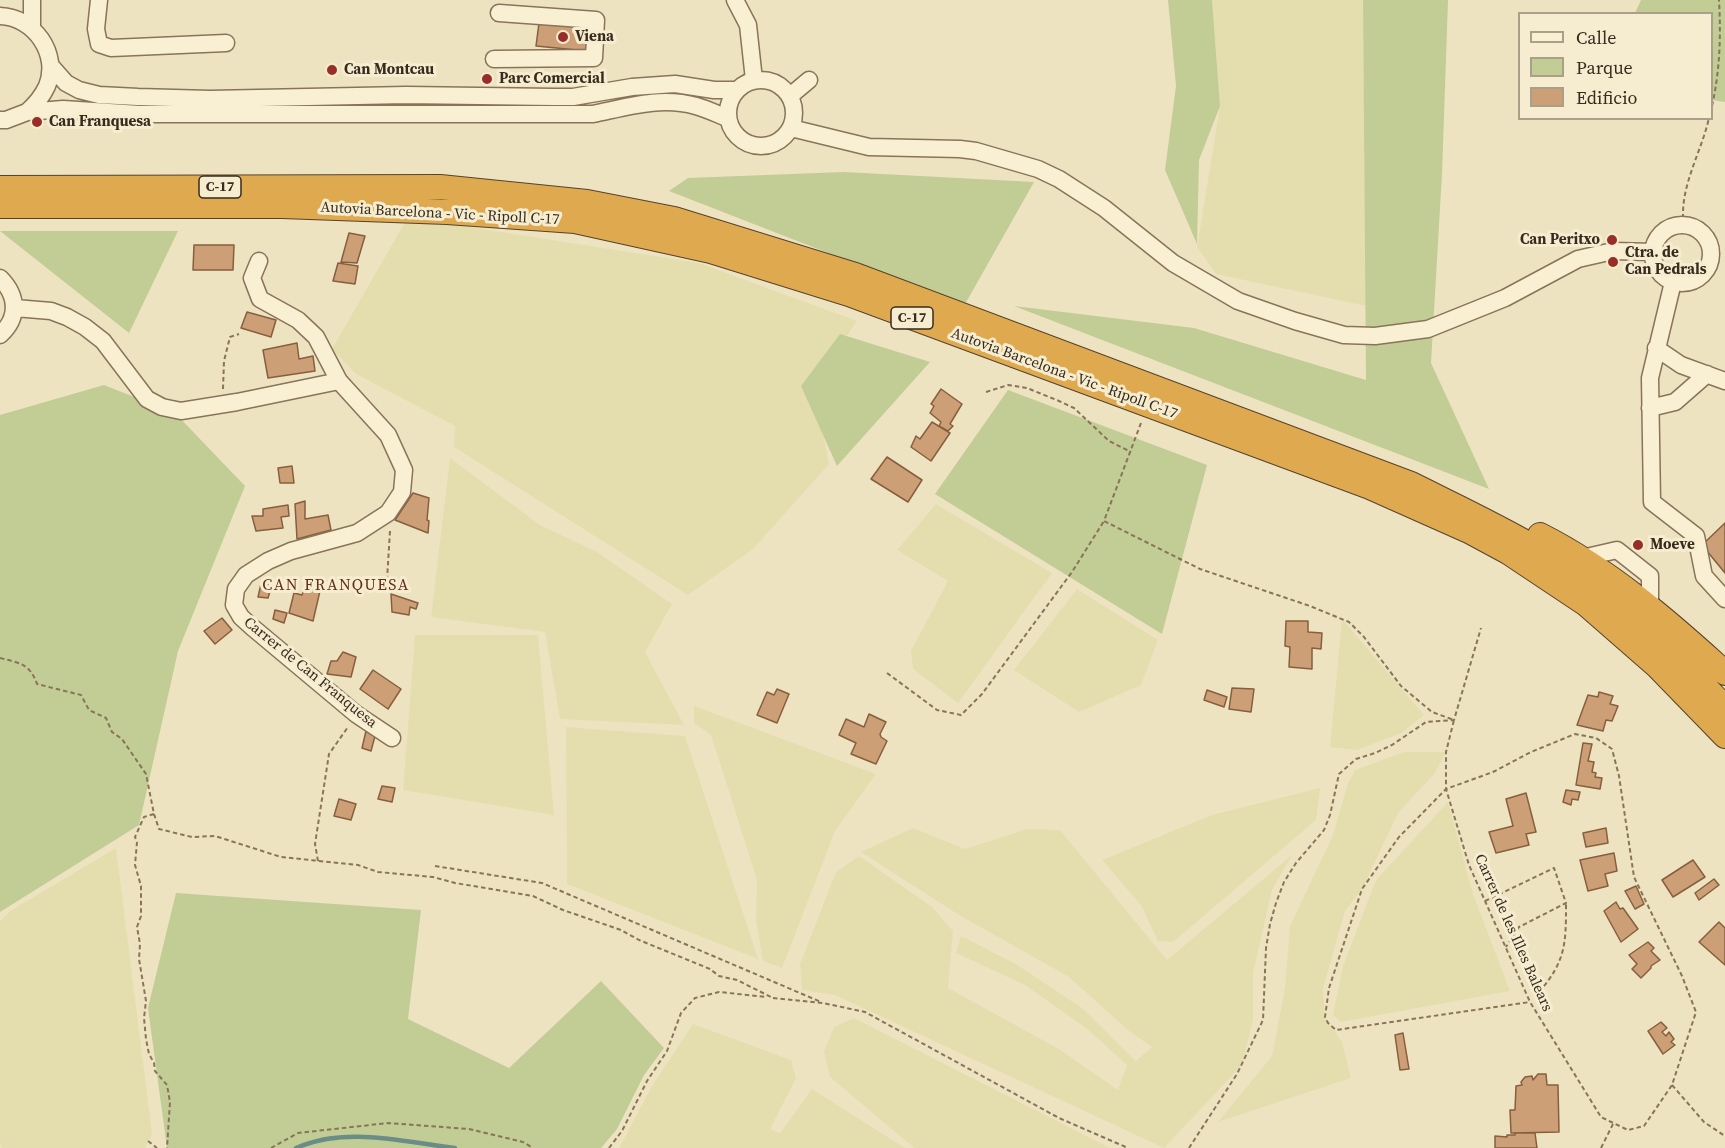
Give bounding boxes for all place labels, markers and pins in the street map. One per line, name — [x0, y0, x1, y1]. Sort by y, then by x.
place label: Viena — [575, 28, 614, 46]
marker: Viena — [556, 30, 570, 44]
place label: Can Montcau — [344, 61, 434, 79]
marker: Can Montcau — [325, 63, 339, 77]
place label: Parc Comercial — [499, 70, 605, 88]
marker: Parc Comercial — [480, 72, 494, 86]
place label: Can Franquesa — [49, 113, 151, 131]
marker: Can Franquesa — [30, 115, 44, 129]
place label: Can Peritxo — [1520, 231, 1600, 249]
marker: Can Peritxo — [1605, 233, 1619, 247]
place label: Ctra. de Can Pedrals — [1625, 244, 1707, 279]
marker: Ctra. de Can Pedrals — [1606, 255, 1620, 269]
place label: Moeve — [1650, 536, 1695, 554]
marker: Moeve — [1631, 538, 1645, 552]

